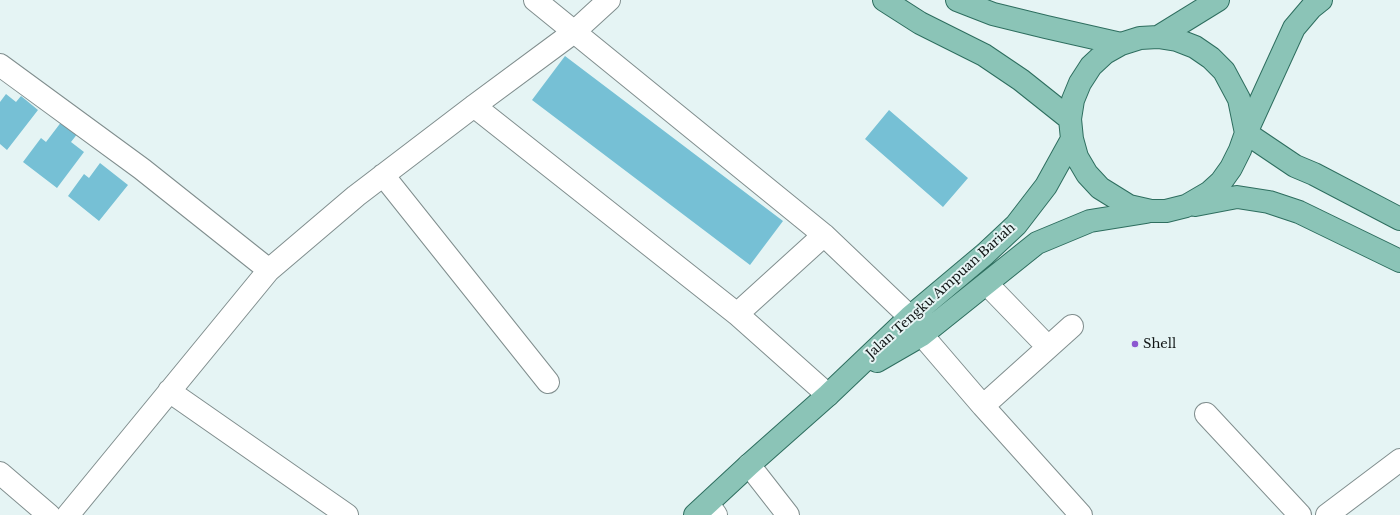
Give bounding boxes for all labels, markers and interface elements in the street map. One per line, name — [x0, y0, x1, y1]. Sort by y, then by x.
street label: Jalan Tengku Ampuan Bariah — [863, 220, 1019, 362]
place label: Shell — [1143, 336, 1176, 352]
marker: Shell — [1130, 339, 1140, 349]

